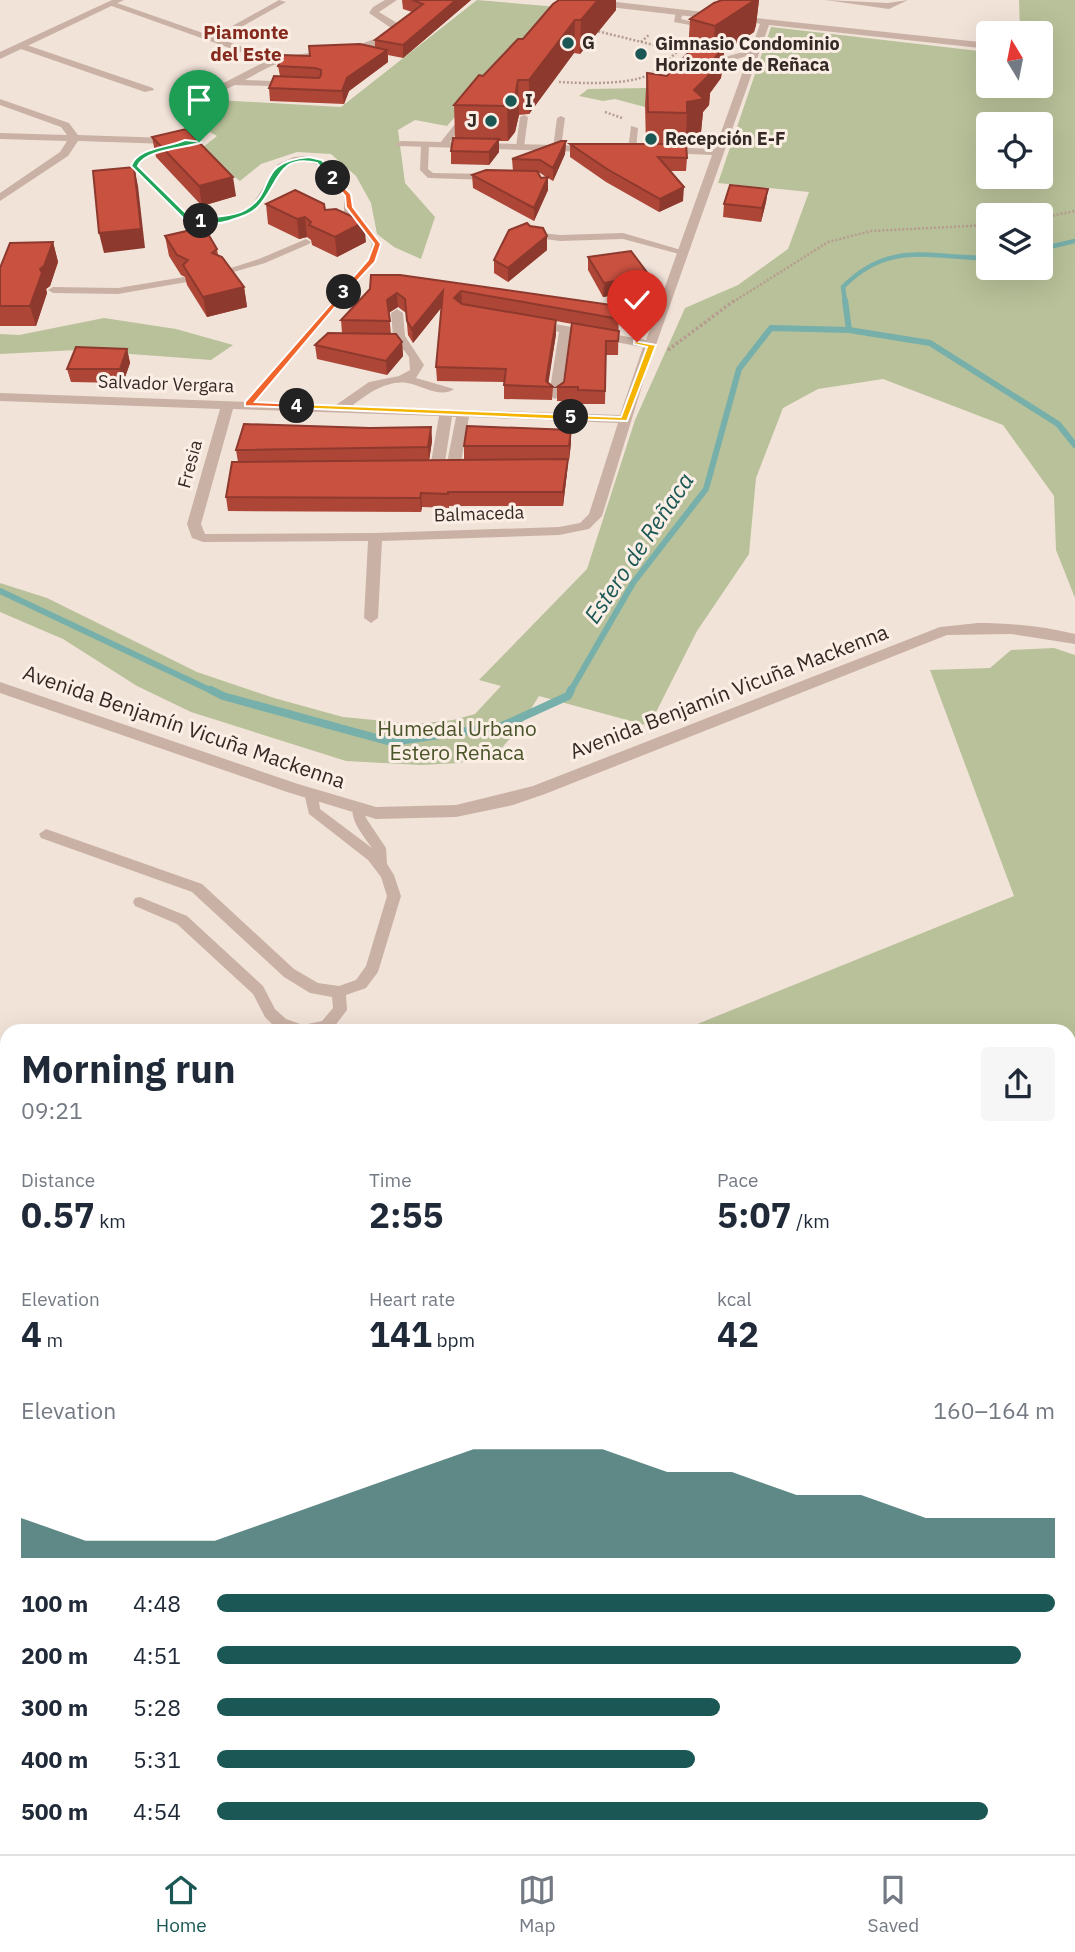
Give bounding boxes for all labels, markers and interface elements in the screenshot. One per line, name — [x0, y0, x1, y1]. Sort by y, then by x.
district label: Piamonte del Este — [203, 20, 289, 66]
north arrow — [976, 21, 1054, 98]
map controls — [976, 21, 1053, 280]
place label: G — [582, 31, 595, 54]
place label: Gimnasio Condominio Horizonte de Reñaca — [655, 32, 840, 76]
marker: G — [560, 35, 576, 51]
marker: Gimnasio Condominio Horizonte de Reñaca — [633, 46, 649, 62]
pin — [169, 70, 229, 142]
icon: arrive — [180, 81, 218, 119]
place label: I — [525, 89, 533, 112]
marker: I — [503, 93, 519, 109]
place label: J — [467, 109, 477, 132]
button: locate — [976, 112, 1053, 189]
marker: J — [483, 113, 499, 129]
place label: Recepción E-F — [665, 127, 786, 150]
marker: Recepción E-F — [643, 131, 659, 147]
pin: 2 — [316, 160, 350, 196]
text: 2 — [327, 165, 338, 189]
button: layers — [976, 203, 1053, 280]
pin: 1 — [184, 204, 218, 238]
text: 1 — [195, 208, 206, 232]
pin — [607, 270, 667, 342]
pin: 3 — [326, 274, 362, 310]
text: 3 — [338, 279, 349, 303]
icon: check — [618, 281, 656, 319]
street label: Salvador Vergara — [98, 370, 235, 397]
pin: 4 — [280, 388, 314, 424]
text: 4 — [291, 393, 302, 417]
pin: 5 — [554, 400, 588, 434]
text: 5 — [565, 404, 576, 428]
street label: Fresia — [172, 437, 207, 491]
water label: Estero de Reñaca — [577, 466, 700, 629]
street label: Balmaceda — [433, 500, 525, 527]
street label: Avenida Benjamín Vicuña Mackenna — [565, 617, 892, 765]
street label: Avenida Benjamín Vicuña Mackenna — [19, 658, 349, 794]
park label: Humedal Urbano Estero Reñaca — [377, 714, 537, 766]
text: Morning run — [21, 1044, 236, 1093]
button: share — [981, 1047, 1055, 1121]
text: 09:21 — [21, 1095, 83, 1125]
text: Distance — [21, 1168, 95, 1192]
text: Time — [369, 1168, 412, 1192]
text: Pace — [717, 1168, 758, 1192]
text: 0.57 — [21, 1192, 95, 1238]
text: 2:55 — [369, 1192, 444, 1238]
text: 5:07 — [717, 1192, 792, 1238]
text: km — [95, 1209, 126, 1233]
text: /km — [792, 1209, 830, 1233]
text: Elevation — [21, 1287, 100, 1311]
text: Heart rate — [369, 1287, 455, 1311]
text: kcal — [717, 1287, 752, 1311]
text: 4 — [21, 1311, 42, 1357]
text: 141 — [369, 1311, 432, 1357]
text: 42 — [717, 1311, 759, 1357]
text: m — [42, 1328, 63, 1352]
text: bpm — [432, 1328, 475, 1352]
text: Elevation — [21, 1395, 116, 1425]
text: 160–164 m — [933, 1395, 1055, 1425]
text: 100 m — [21, 1588, 88, 1618]
text: 4:48 — [133, 1588, 181, 1618]
text: 200 m — [21, 1640, 88, 1670]
text: 4:51 — [133, 1640, 181, 1670]
text: 300 m — [21, 1692, 88, 1722]
text: 5:28 — [133, 1692, 181, 1722]
text: 400 m — [21, 1744, 88, 1774]
text: 5:31 — [133, 1744, 181, 1774]
text: 500 m — [21, 1796, 88, 1826]
text: 4:54 — [133, 1796, 181, 1826]
tab: Home — [156, 1871, 207, 1937]
tab: Map — [518, 1871, 556, 1937]
tab: Saved — [868, 1871, 919, 1937]

